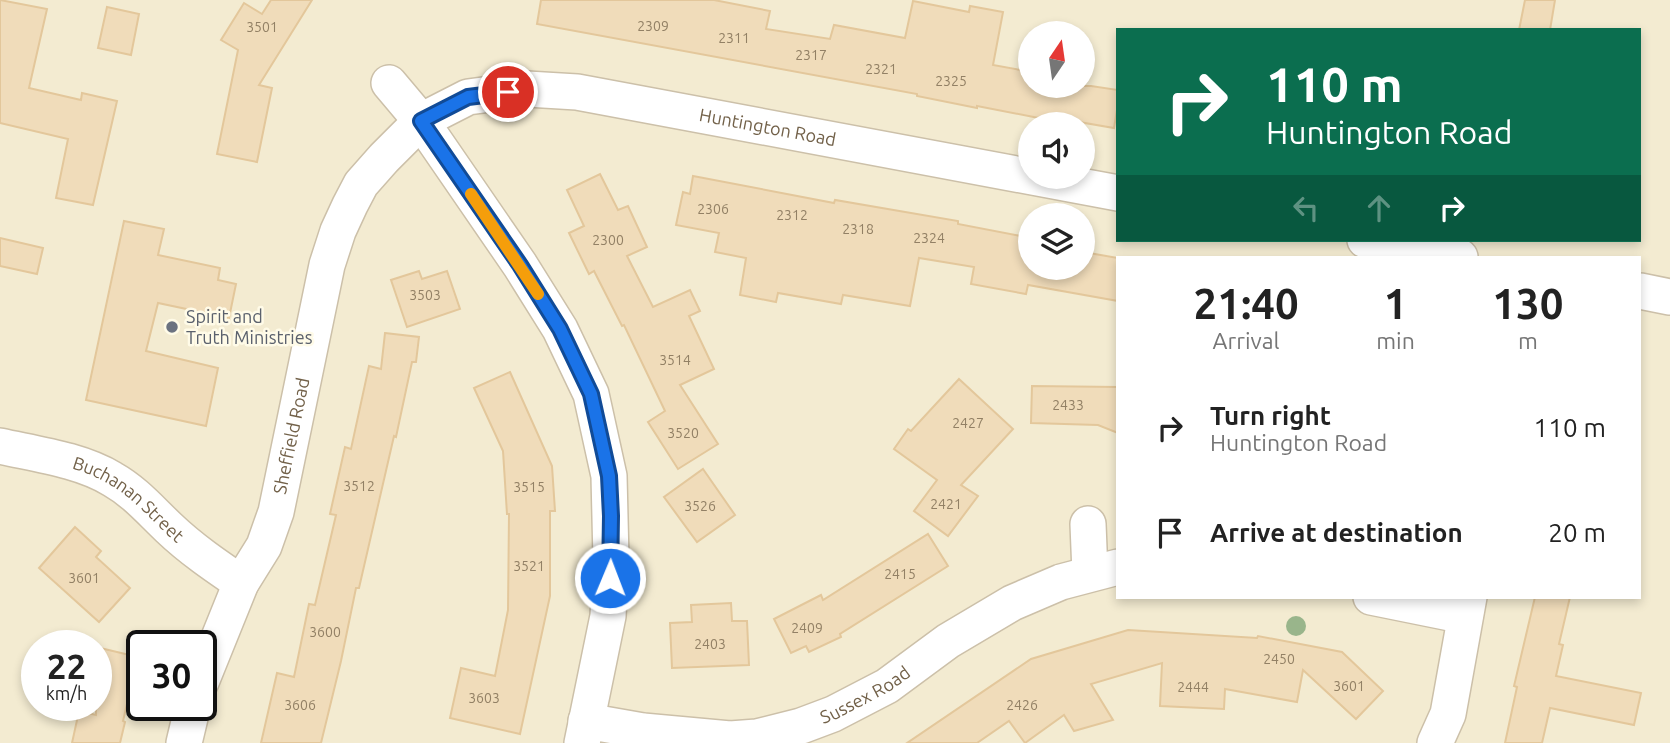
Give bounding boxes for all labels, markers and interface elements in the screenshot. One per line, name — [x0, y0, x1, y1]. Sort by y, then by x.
house number: 2309 — [637, 18, 669, 34]
house number: 3501 — [246, 19, 278, 35]
north arrow — [1018, 21, 1096, 98]
map controls — [1018, 21, 1095, 280]
house number: 2311 — [718, 30, 750, 46]
house number: 2317 — [795, 47, 827, 63]
icon: right — [1151, 56, 1242, 147]
text: 110 m — [1266, 56, 1403, 111]
house number: 2321 — [865, 61, 897, 77]
pin — [478, 62, 538, 122]
icon: arrive — [489, 73, 527, 111]
house number: 2325 — [935, 73, 967, 89]
street label: Huntington Road — [698, 104, 838, 149]
button: sound — [1018, 112, 1095, 189]
text: Huntington Road — [1266, 114, 1512, 150]
icon: left — [1287, 189, 1325, 227]
icon: ahead — [1360, 189, 1398, 227]
icon: right — [1433, 189, 1471, 227]
house number: 2306 — [697, 201, 729, 217]
button: layers — [1018, 203, 1095, 280]
house number: 2312 — [776, 207, 808, 223]
house number: 2318 — [842, 221, 874, 237]
house number: 2324 — [913, 230, 945, 246]
house number: 2300 — [592, 232, 624, 248]
text: 21:40 — [1194, 280, 1299, 327]
text: 1 — [1384, 280, 1407, 327]
text: 130 — [1492, 280, 1563, 327]
house number: 3503 — [409, 287, 441, 303]
place label: Spirit and Truth Ministries — [186, 306, 313, 347]
marker: Spirit and Truth Ministries — [164, 319, 180, 335]
text: Arrival — [1213, 328, 1280, 353]
text: min — [1376, 328, 1415, 353]
text: m — [1518, 328, 1538, 353]
house number: 3514 — [659, 352, 691, 368]
street label: Sheffield Road — [269, 376, 312, 496]
house number: 2433 — [1052, 397, 1084, 413]
text: Turn right — [1210, 401, 1331, 430]
icon: right — [1151, 409, 1189, 447]
text: 110 m — [1534, 413, 1606, 442]
house number: 2427 — [952, 415, 984, 431]
house number: 3520 — [667, 425, 699, 441]
text: Huntington Road — [1210, 430, 1387, 455]
street label: Buchanan Street — [71, 452, 188, 546]
house number: 3512 — [343, 478, 375, 494]
house number: 3515 — [513, 479, 545, 495]
house number: 2421 — [930, 496, 962, 512]
house number: 3526 — [684, 498, 716, 514]
icon: arrive — [1151, 514, 1189, 552]
text: Arrive at destination — [1210, 518, 1463, 547]
text: 20 m — [1548, 518, 1606, 547]
position arrow — [573, 541, 647, 615]
house number: 3521 — [513, 558, 545, 574]
house number: 2415 — [884, 566, 916, 582]
house number: 3601 — [68, 570, 100, 586]
house number: 2409 — [791, 620, 823, 636]
house number: 3600 — [309, 624, 341, 640]
speed limit sign: 30 — [126, 630, 217, 721]
house number: 2403 — [694, 636, 726, 652]
text: 22 — [47, 646, 86, 686]
house number: 2450 — [1263, 651, 1295, 667]
street label: Sussex Road — [817, 662, 914, 727]
house number: 3601 — [1333, 678, 1365, 694]
house number: 2444 — [1177, 679, 1209, 695]
text: km/h — [46, 683, 87, 703]
house number: 3603 — [468, 690, 500, 706]
house number: 3606 — [284, 697, 316, 713]
house number: 2426 — [1006, 697, 1038, 713]

